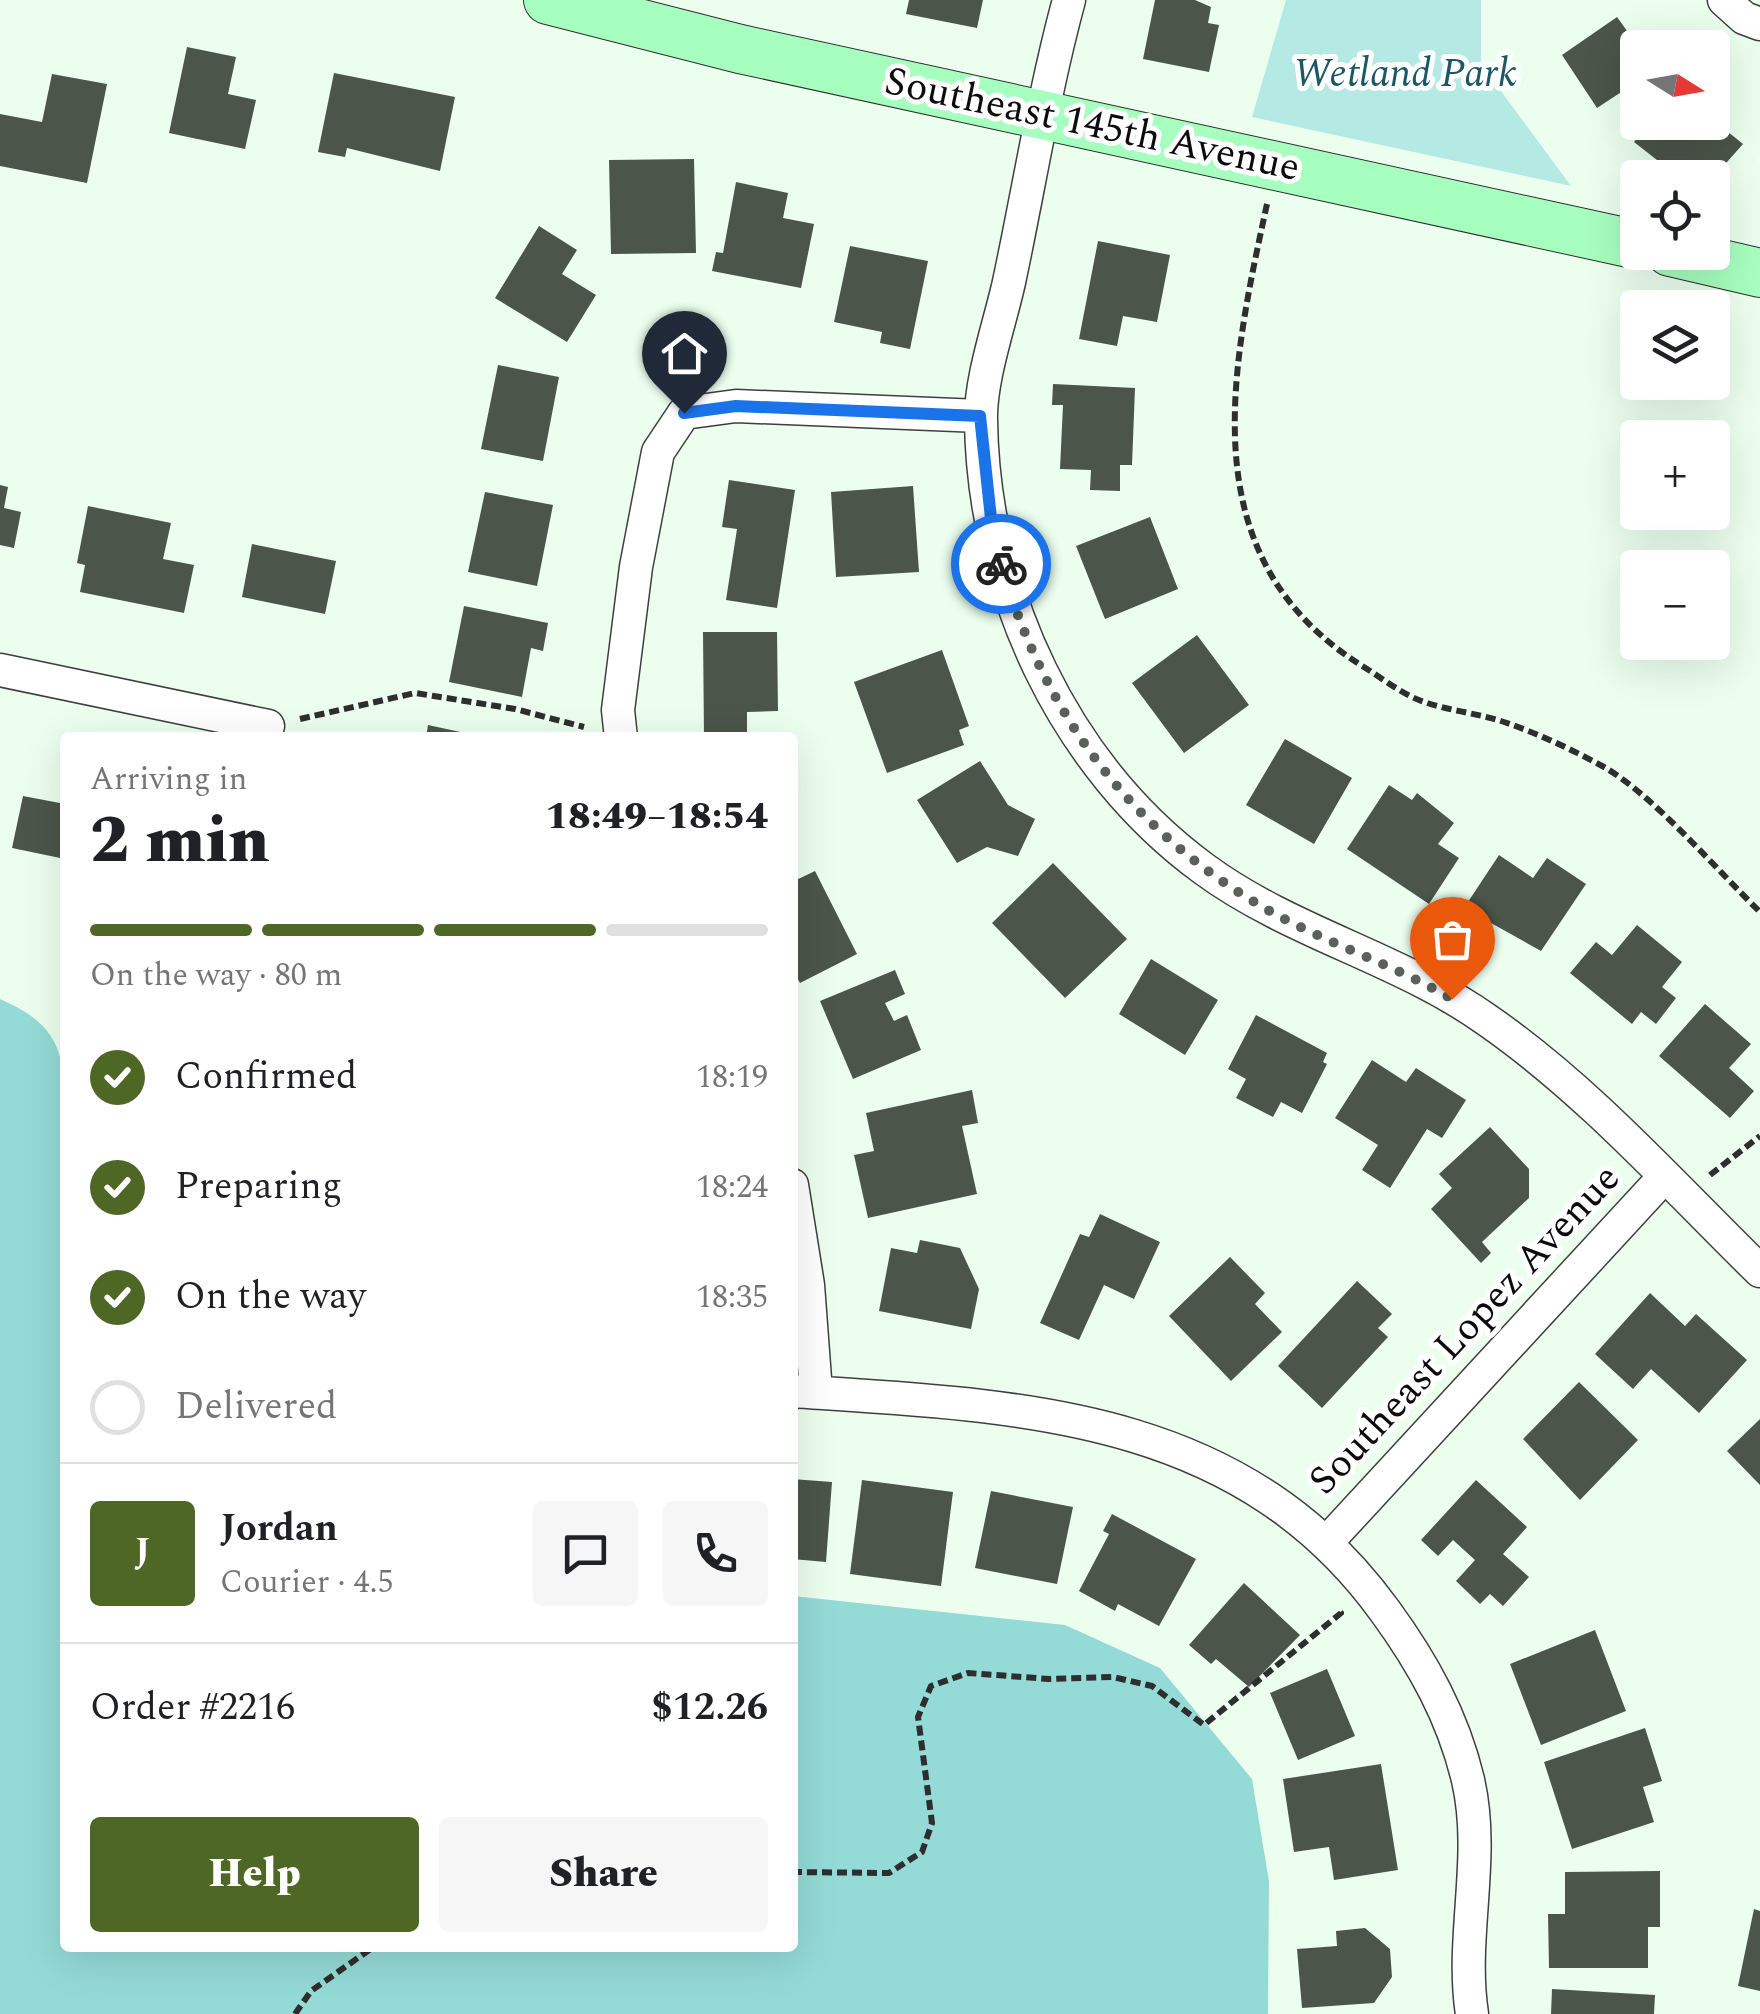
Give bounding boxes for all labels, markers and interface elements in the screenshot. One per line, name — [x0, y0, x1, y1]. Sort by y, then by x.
north arrow — [1620, 30, 1730, 140]
map controls — [1620, 30, 1730, 660]
park label: Wetland Park — [1293, 44, 1517, 105]
street label: Southeast 145th Avenue — [879, 51, 1305, 199]
button: locate — [1620, 160, 1730, 270]
button: layers — [1620, 290, 1730, 400]
pin — [642, 311, 727, 414]
icon: home — [657, 326, 712, 381]
button: + — [1620, 420, 1730, 530]
courier — [951, 514, 1051, 614]
icon: bike — [974, 537, 1029, 592]
button: − — [1620, 550, 1730, 660]
text: Arriving in — [90, 755, 247, 804]
text: 18:49–18:54 — [545, 788, 768, 846]
text: 2 min — [90, 792, 270, 891]
pin — [1410, 897, 1495, 1000]
icon: bag — [1425, 912, 1480, 967]
text: On the way · 80 m — [90, 951, 342, 1000]
text: Confirmed — [175, 1048, 357, 1106]
icon: check — [90, 1050, 145, 1105]
text: 18:19 — [696, 1053, 768, 1102]
street label: Southeast Lopez Avenue — [1295, 1150, 1635, 1510]
text: Preparing — [175, 1158, 342, 1216]
icon: check — [90, 1160, 145, 1215]
text: 18:24 — [696, 1163, 768, 1212]
text: On the way — [175, 1268, 366, 1326]
icon: check — [90, 1270, 145, 1325]
text: 18:35 — [696, 1273, 768, 1322]
text: Delivered — [175, 1378, 337, 1436]
text: Jordan — [220, 1500, 338, 1558]
button: chat — [533, 1501, 638, 1606]
button: phone — [663, 1501, 768, 1606]
text: J — [134, 1524, 151, 1582]
text: Courier · 4.5 — [220, 1558, 393, 1607]
text: Order #2216 — [90, 1679, 295, 1737]
text: $12.26 — [651, 1679, 768, 1737]
button: Help — [90, 1817, 419, 1932]
button: Share — [439, 1817, 768, 1932]

